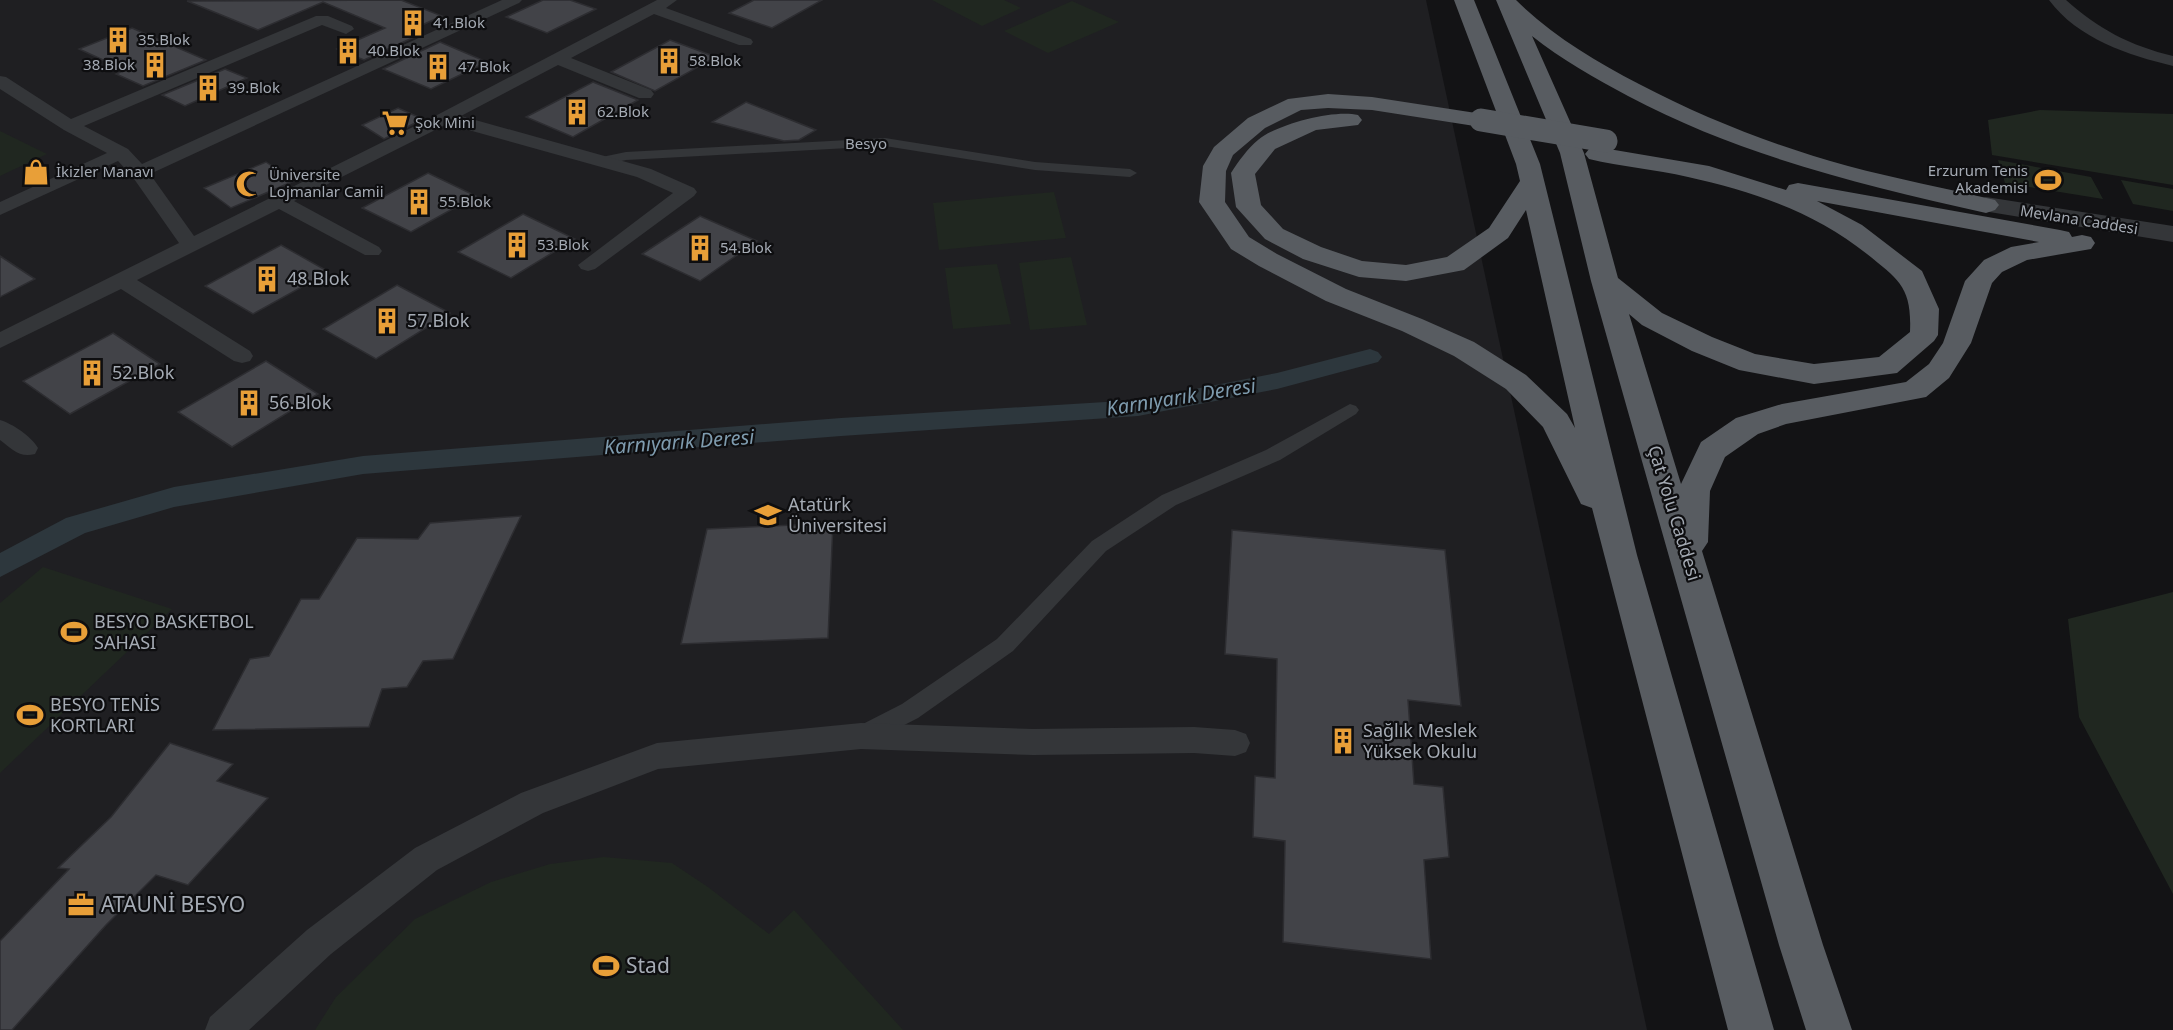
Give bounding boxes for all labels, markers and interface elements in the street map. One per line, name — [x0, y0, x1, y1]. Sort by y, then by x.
building icon: 41.Blok — [398, 8, 428, 38]
place label: 41.Blok — [433, 12, 485, 32]
building icon: 35.Blok — [103, 25, 133, 55]
place label: 35.Blok — [138, 29, 190, 49]
building icon: 40.Blok — [333, 36, 363, 66]
place label: 40.Blok — [368, 40, 420, 60]
building icon: 58.Blok — [654, 46, 684, 76]
building icon: 38.Blok — [140, 50, 170, 80]
place label: 58.Blok — [689, 50, 741, 70]
building icon: 47.Blok — [423, 52, 453, 82]
place label: 38.Blok — [83, 54, 135, 74]
place label: 47.Blok — [458, 56, 510, 76]
building icon: 39.Blok — [193, 73, 223, 103]
place label: 39.Blok — [228, 77, 280, 97]
building icon: 62.Blok — [562, 97, 592, 127]
place label: 62.Blok — [597, 101, 649, 121]
supermarket icon: Şok Mini — [380, 108, 410, 138]
place label: Şok Mini — [415, 112, 475, 132]
street label: Besyo — [845, 133, 887, 153]
shop icon: İkizler Manavı — [21, 157, 51, 187]
place label: Erzurum Tenis Akademisi — [1928, 160, 2028, 197]
place label: İkizler Manavı — [56, 161, 154, 181]
place label: Üniversite Lojmanlar Camii — [269, 164, 384, 201]
sports icon: Erzurum Tenis Akademisi — [2033, 165, 2063, 195]
mosque icon: Üniversite Lojmanlar Camii — [234, 169, 264, 199]
building icon: 55.Blok — [404, 187, 434, 217]
place label: 55.Blok — [439, 191, 491, 211]
street label: Mevlana Caddesi — [2019, 200, 2140, 238]
building icon: 53.Blok — [502, 230, 532, 260]
building icon: 54.Blok — [685, 233, 715, 263]
place label: 53.Blok — [537, 234, 589, 254]
place label: 54.Blok — [720, 237, 772, 257]
building icon: 48.Blok — [252, 264, 282, 294]
place label: 48.Blok — [287, 266, 350, 290]
building icon: 57.Blok — [372, 306, 402, 336]
place label: 57.Blok — [407, 308, 470, 332]
building icon: 52.Blok — [77, 358, 107, 388]
place label: 52.Blok — [112, 360, 175, 384]
water label: Karnıyarık Deresi — [1104, 371, 1258, 422]
building icon: 56.Blok — [234, 388, 264, 418]
place label: 56.Blok — [269, 390, 332, 414]
water label: Karnıyarık Deresi — [603, 423, 756, 460]
street label: Çat Yolu Caddesi — [1643, 442, 1707, 583]
place label: Atatürk Üniversitesi — [788, 492, 887, 537]
school or university icon: Atatürk Üniversitesi — [753, 500, 783, 530]
place label: BESYO BASKETBOL SAHASI — [94, 609, 254, 654]
sports icon: BESYO BASKETBOL SAHASI — [59, 617, 89, 647]
place label: BESYO TENİS KORTLARI — [50, 692, 160, 737]
sports icon: BESYO TENİS KORTLARI — [15, 700, 45, 730]
place label: Sağlık Meslek Yüksek Okulu — [1363, 718, 1478, 763]
building icon: Sağlık Meslek Yüksek Okulu — [1328, 726, 1358, 756]
office icon: ATAUNİ BESYO — [66, 890, 96, 920]
place label: ATAUNİ BESYO — [101, 890, 245, 918]
sports icon: Stad — [591, 951, 621, 981]
place label: Stad — [626, 951, 670, 979]

